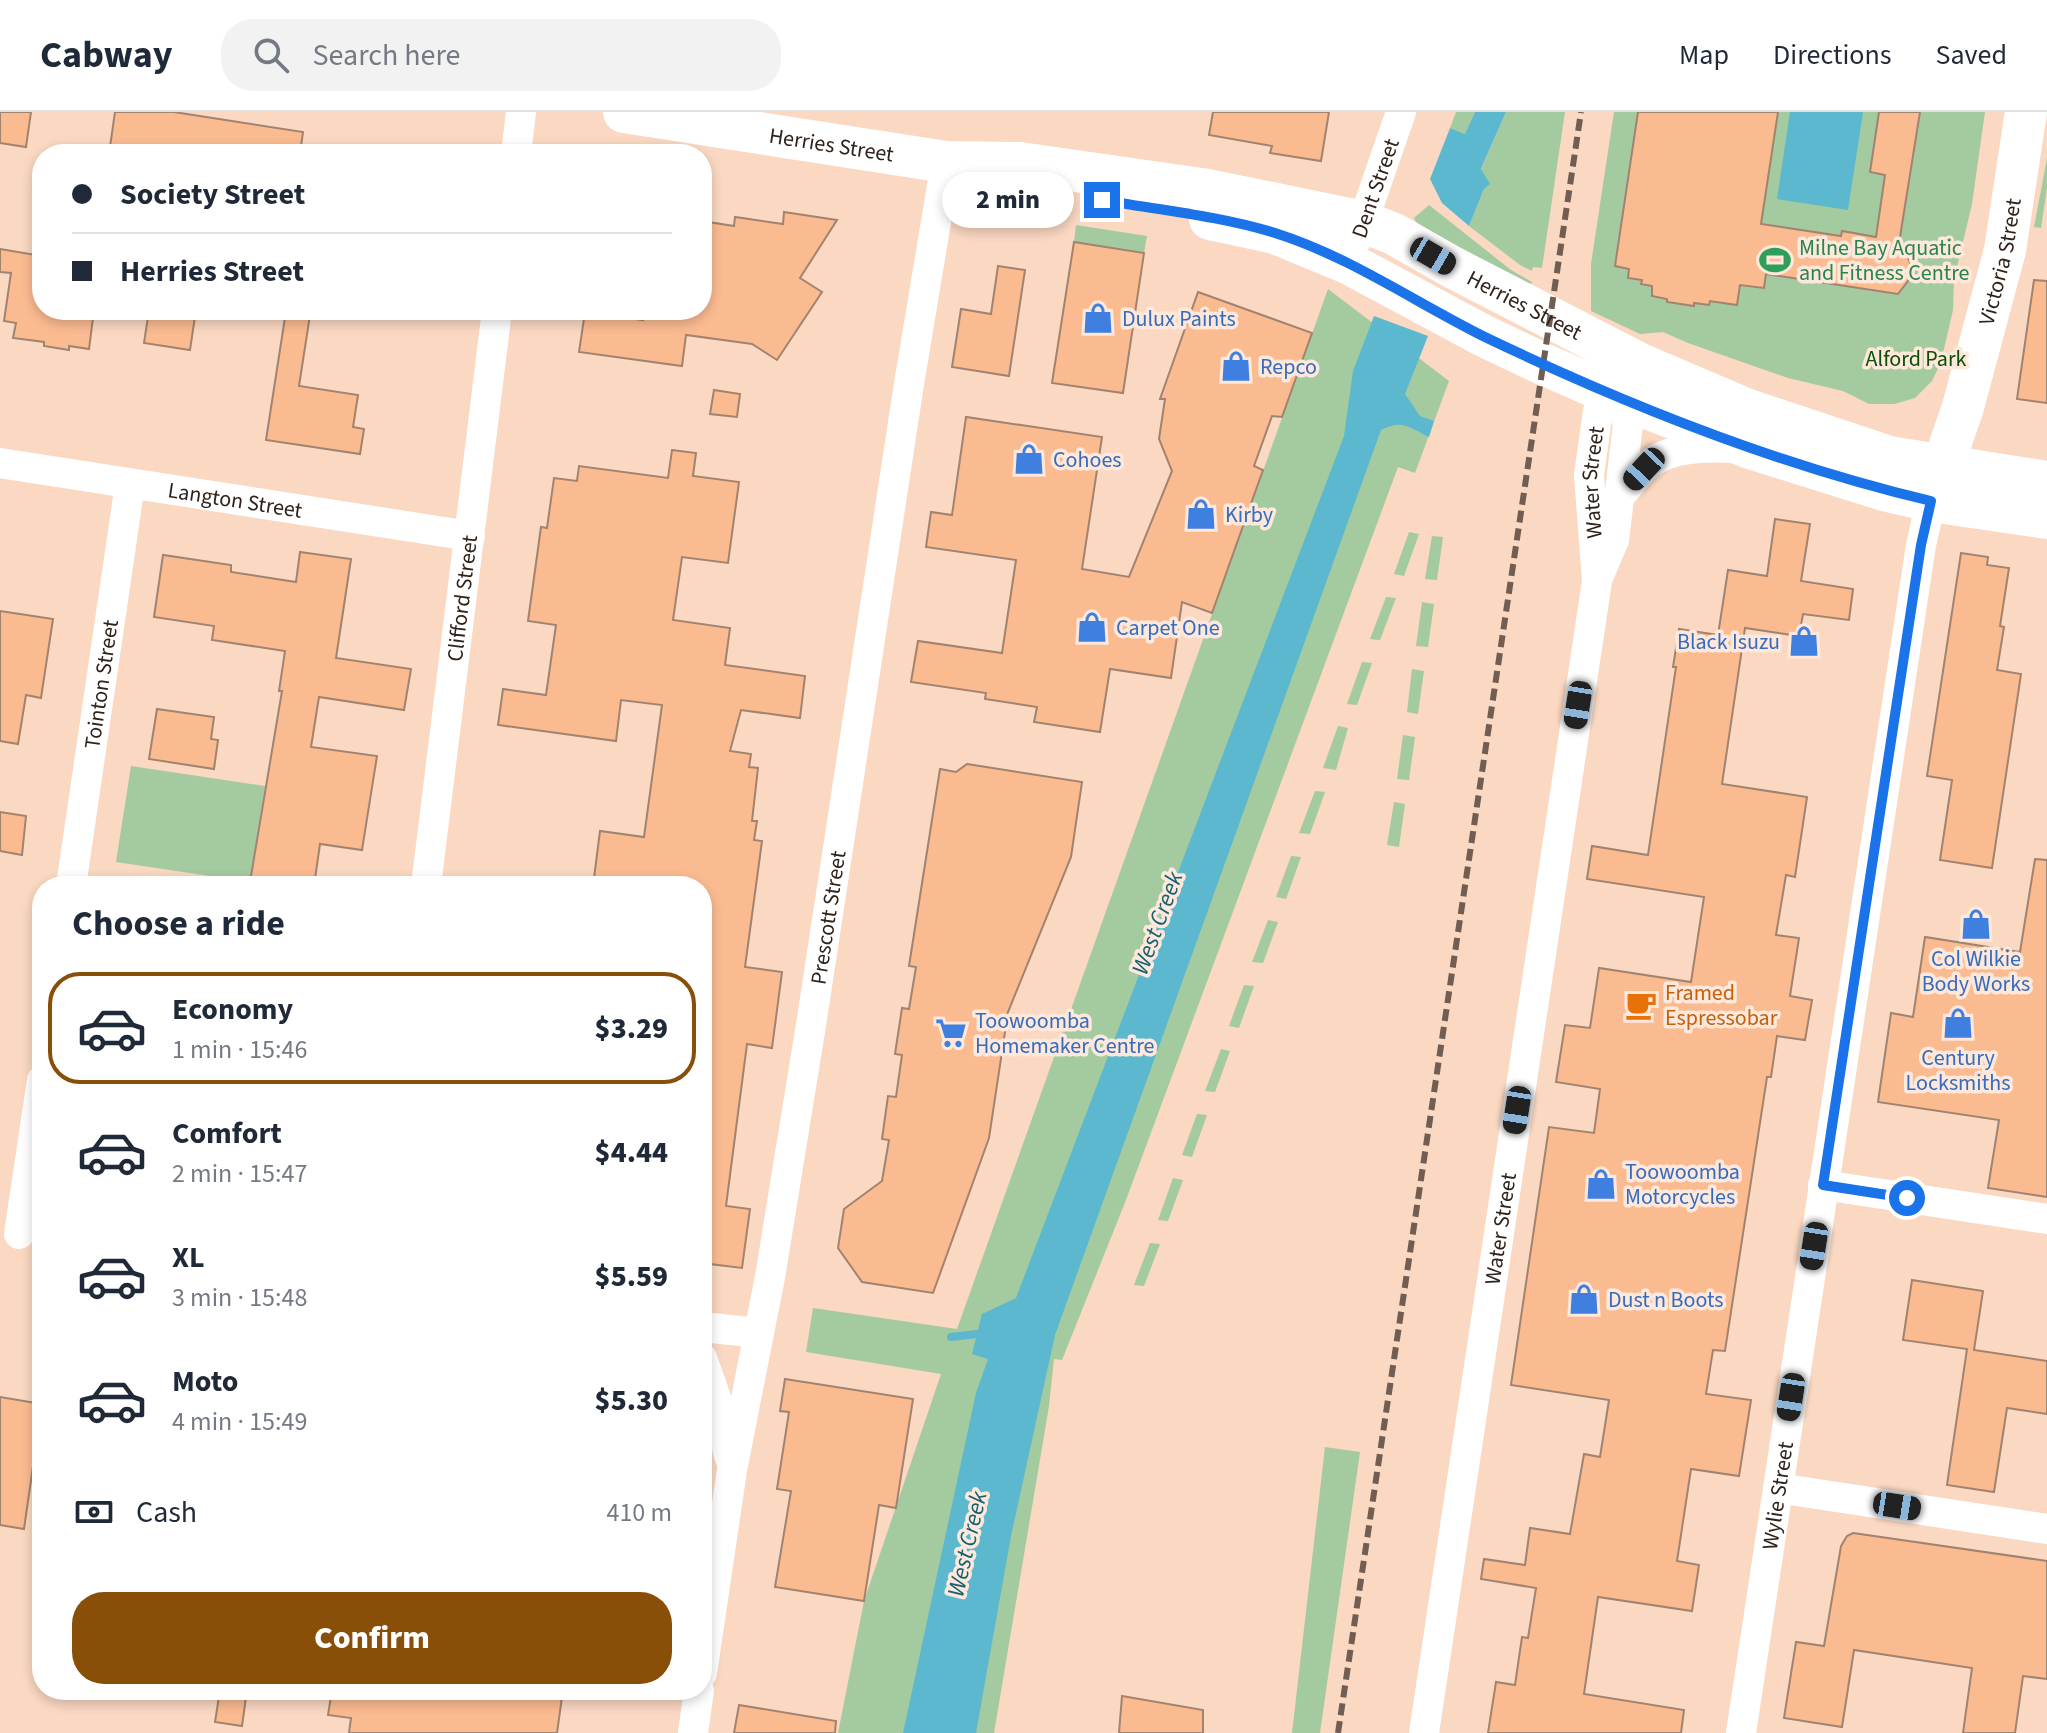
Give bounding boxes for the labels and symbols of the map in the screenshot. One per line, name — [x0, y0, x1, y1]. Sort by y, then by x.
street label: Herries Street — [767, 120, 896, 171]
street label: Dent Street — [1344, 134, 1408, 242]
callout: 2 min — [942, 172, 1074, 228]
route end — [1084, 182, 1120, 218]
street label: Victoria Street — [1971, 195, 2030, 329]
place label: Milne Bay Aquatic and Fitness Centre — [1799, 232, 1970, 289]
car — [1406, 234, 1460, 278]
sports icon: Milne Bay Aquatic and Fitness Centre — [1758, 243, 1792, 277]
street label: Herries Street — [1461, 262, 1588, 349]
shop icon: Dulux Paints — [1081, 301, 1115, 335]
place label: Dulux Paints — [1122, 303, 1236, 335]
park label: Alford Park — [1866, 343, 1967, 375]
shop icon: Repco — [1219, 349, 1253, 383]
place label: Repco — [1260, 351, 1317, 383]
street label: Water Street — [1574, 424, 1613, 540]
shop icon: Cohoes — [1012, 442, 1046, 476]
car — [1619, 443, 1669, 495]
place label: Cohoes — [1053, 444, 1122, 476]
street label: Langton Street — [166, 474, 305, 527]
shop icon: Kirby — [1184, 497, 1218, 531]
place label: Kirby — [1225, 499, 1274, 531]
street label: Clifford Street — [439, 533, 486, 663]
shop icon: Carpet One — [1075, 610, 1109, 644]
place label: Carpet One — [1116, 612, 1220, 644]
street label: Tointon Street — [76, 617, 127, 751]
shop icon: Black Isuzu — [1787, 624, 1821, 658]
place label: Black Isuzu — [1677, 626, 1780, 658]
car — [1562, 679, 1594, 731]
street label: Prescott Street — [802, 848, 855, 987]
water label: West Creek — [1123, 866, 1192, 980]
shop icon: Col Wilkie Body Works — [1959, 907, 1993, 941]
place label: Col Wilkie Body Works — [1922, 943, 2030, 1000]
place label: Framed Espressobar — [1665, 977, 1778, 1034]
cafe icon: Framed Espressobar — [1624, 988, 1658, 1022]
place label: Toowoomba Homemaker Centre — [975, 1005, 1155, 1062]
shop icon: Century Locksmiths — [1941, 1006, 1975, 1040]
supermarket icon: Toowoomba Homemaker Centre — [934, 1016, 968, 1050]
place label: Century Locksmiths — [1906, 1042, 2010, 1099]
car — [1501, 1084, 1533, 1136]
place label: Toowoomba Motorcycles — [1625, 1156, 1740, 1213]
shop icon: Toowoomba Motorcycles — [1584, 1167, 1618, 1201]
street label: Water Street — [1477, 1170, 1525, 1287]
route start — [1889, 1180, 1925, 1216]
car — [1798, 1220, 1830, 1272]
shop icon: Dust n Boots — [1567, 1282, 1601, 1316]
place label: Dust n Boots — [1608, 1284, 1723, 1316]
car — [1775, 1371, 1807, 1423]
street label: Wylie Street — [1754, 1439, 1802, 1552]
water label: West Creek — [938, 1487, 997, 1600]
car — [1871, 1490, 1923, 1522]

